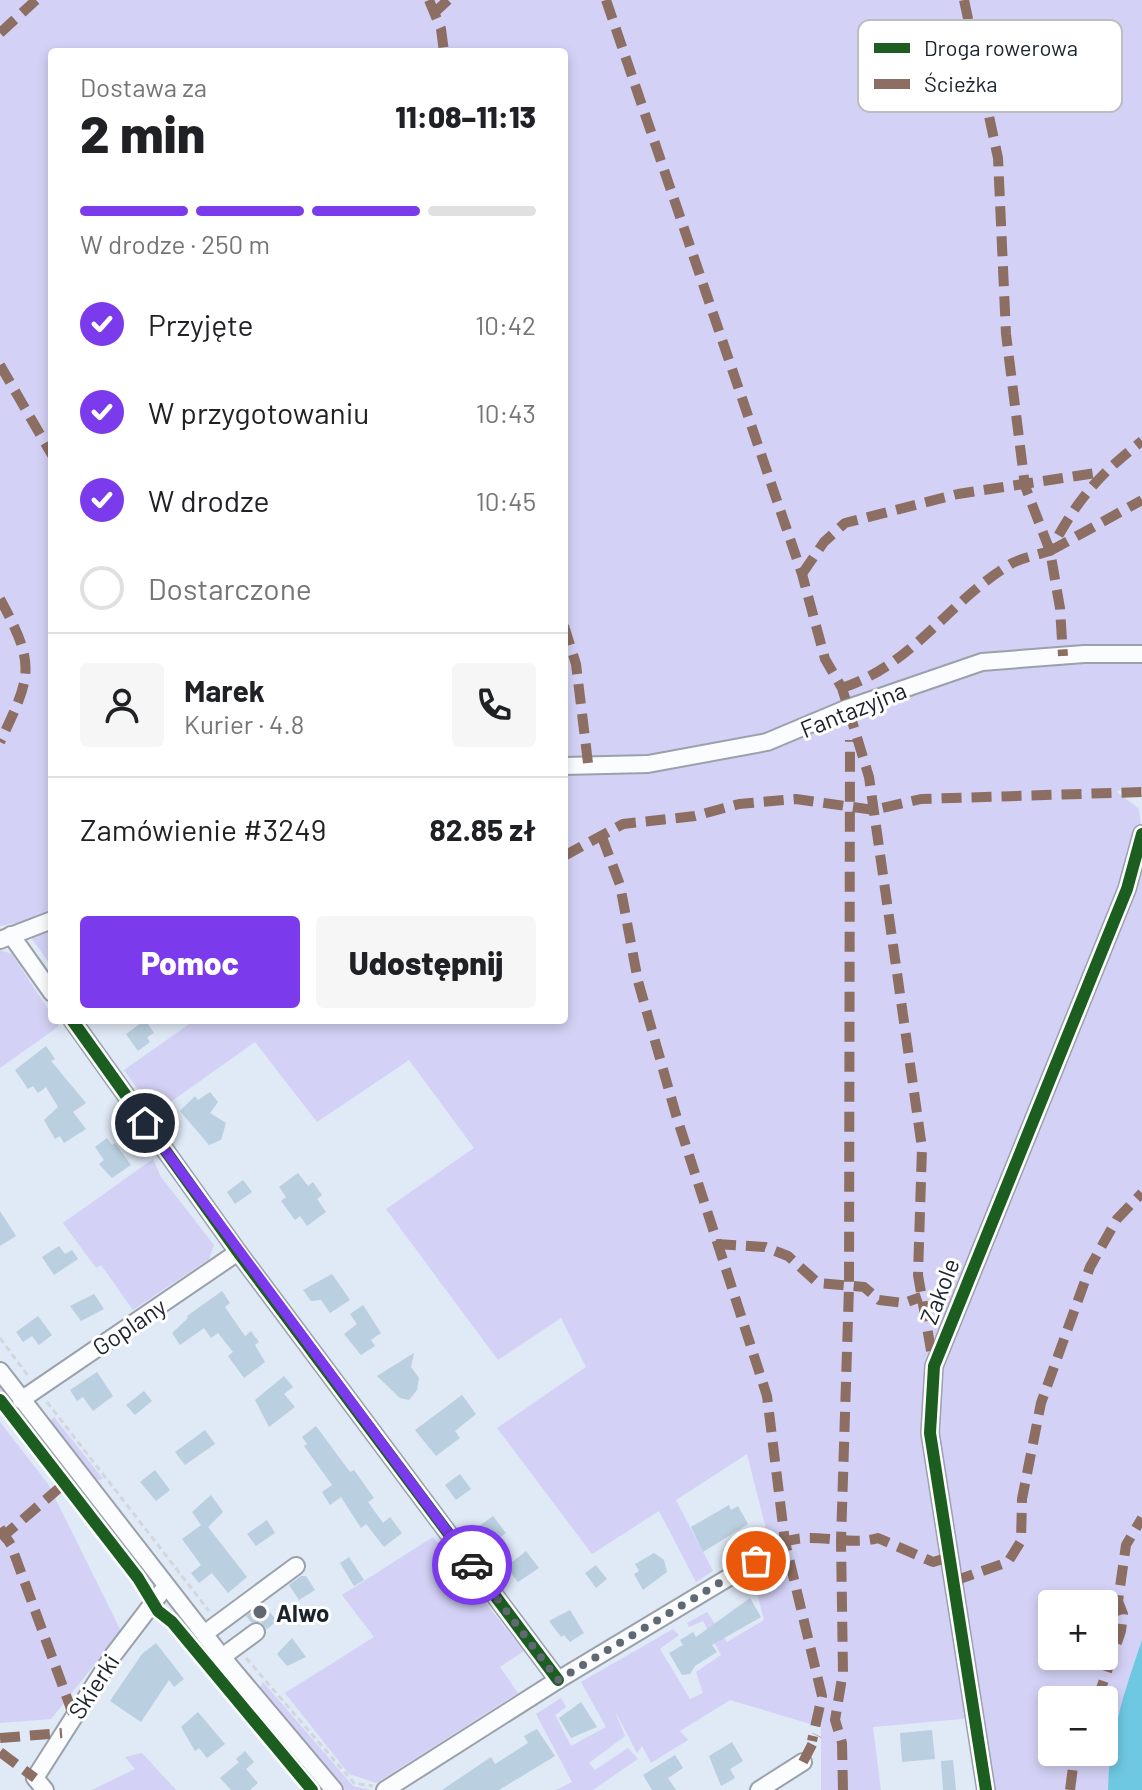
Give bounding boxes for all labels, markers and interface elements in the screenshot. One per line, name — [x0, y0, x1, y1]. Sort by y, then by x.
legend — [858, 20, 1122, 112]
text: Droga rowerowa — [924, 34, 1078, 60]
text: Ścieżka — [924, 70, 997, 96]
text: Dostawa za — [80, 71, 207, 102]
text: 11:08–11:13 — [395, 98, 536, 134]
text: 2 min — [80, 101, 205, 163]
text: W drodze · 250 m — [80, 228, 270, 259]
icon: check — [80, 302, 124, 346]
text: Przyjęte — [148, 306, 254, 342]
text: 10:42 — [475, 309, 536, 340]
icon: check — [80, 390, 124, 434]
text: W przygotowaniu — [148, 394, 369, 430]
text: 10:43 — [476, 397, 536, 428]
icon: check — [80, 478, 124, 522]
text: W drodze — [148, 482, 270, 518]
text: 10:45 — [476, 485, 536, 516]
text: Dostarczone — [148, 570, 312, 606]
button: person — [80, 663, 164, 747]
button: phone — [452, 663, 536, 747]
text: Marek — [184, 672, 265, 708]
street label: Fantazyjna — [796, 675, 910, 743]
text: Kurier · 4.8 — [184, 708, 304, 739]
text: Zamówienie #3249 — [80, 811, 326, 847]
text: 82.85 zł — [430, 811, 536, 847]
button: Pomoc — [80, 916, 300, 1008]
button: Udostępnij — [316, 916, 536, 1008]
pin — [111, 1089, 179, 1157]
icon: home — [123, 1101, 167, 1145]
street label: Zakole — [913, 1254, 965, 1328]
street label: Goplany — [87, 1291, 171, 1361]
courier — [432, 1525, 512, 1605]
pin — [722, 1527, 790, 1595]
icon: bag — [734, 1539, 778, 1583]
icon: car — [450, 1543, 494, 1587]
map controls — [1038, 1590, 1118, 1766]
button: + — [1038, 1590, 1118, 1670]
place label: Alwo — [276, 1598, 329, 1627]
marker: Alwo — [251, 1603, 269, 1621]
street label: Skierki — [61, 1648, 125, 1724]
button: − — [1038, 1686, 1118, 1766]

